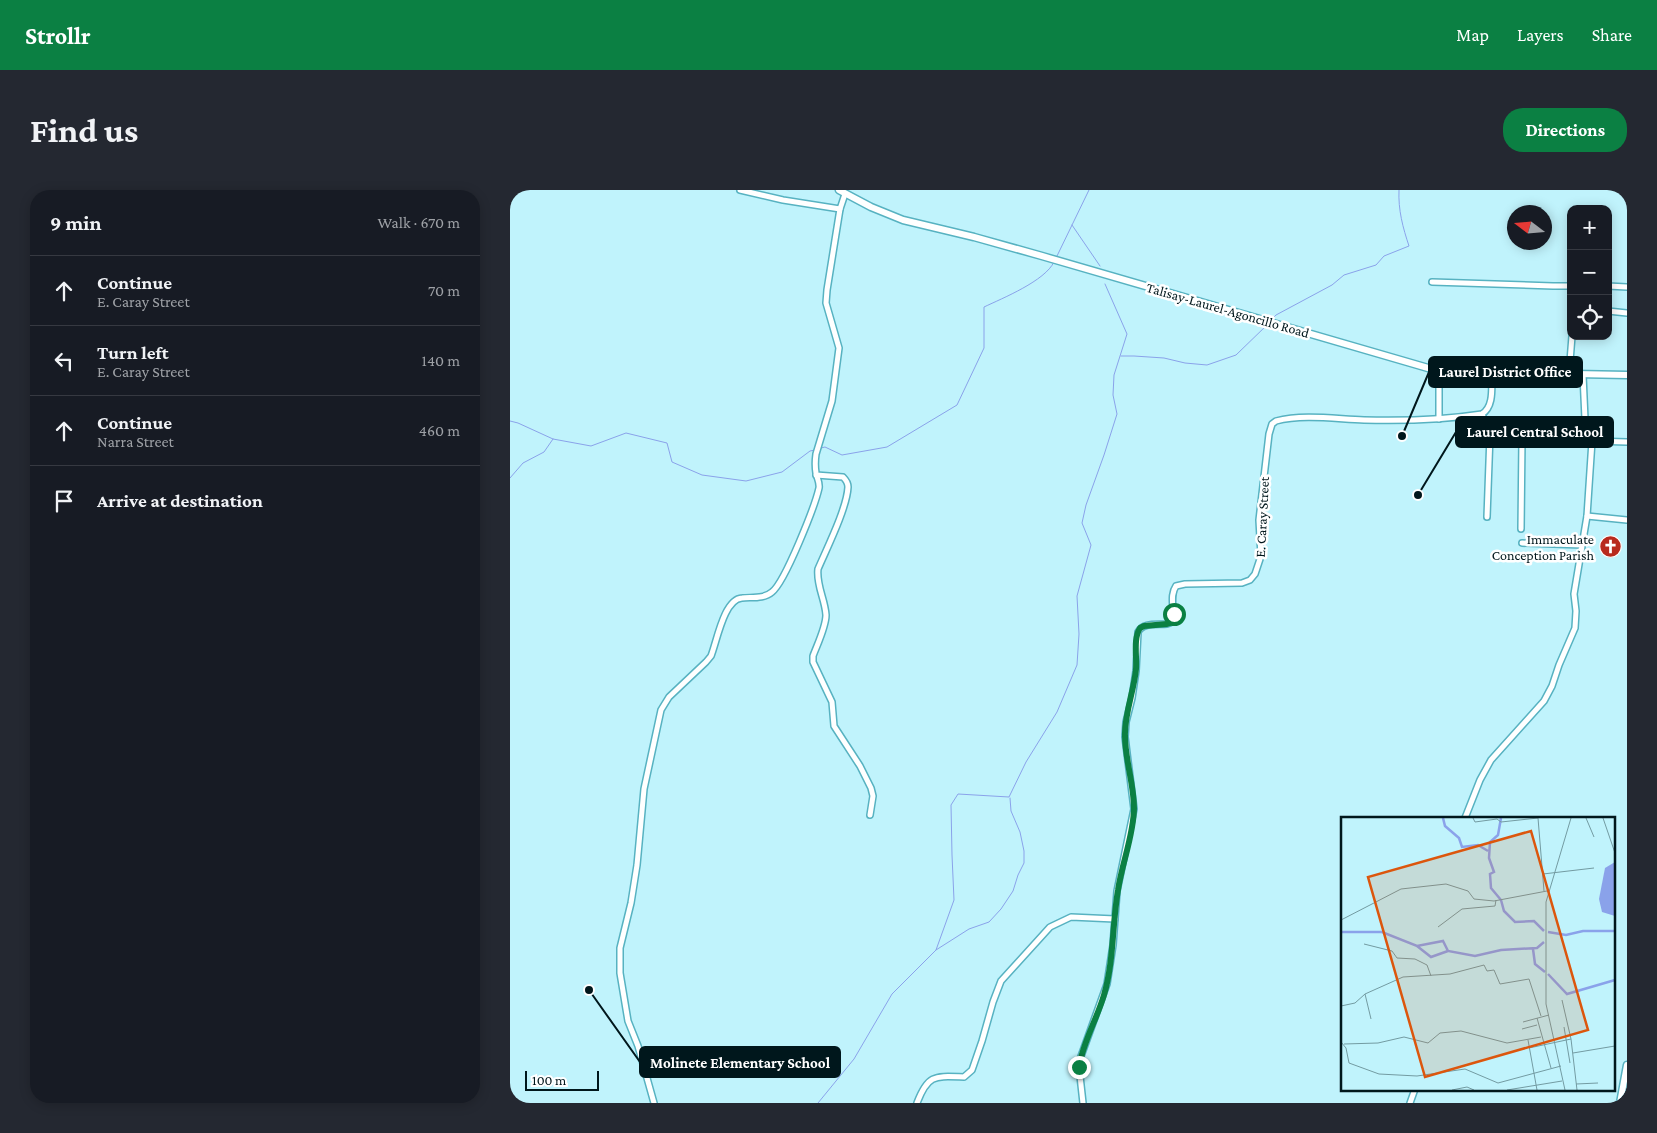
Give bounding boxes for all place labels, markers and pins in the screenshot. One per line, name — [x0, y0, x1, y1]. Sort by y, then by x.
callout: Laurel District Office — [1429, 357, 1582, 387]
callout: Laurel Central School — [1456, 417, 1613, 447]
place label: Immaculate Conception Parish — [1492, 531, 1594, 563]
church icon: Immaculate Conception Parish — [1598, 535, 1622, 559]
callout: Molinete Elementary School — [640, 1047, 840, 1077]

